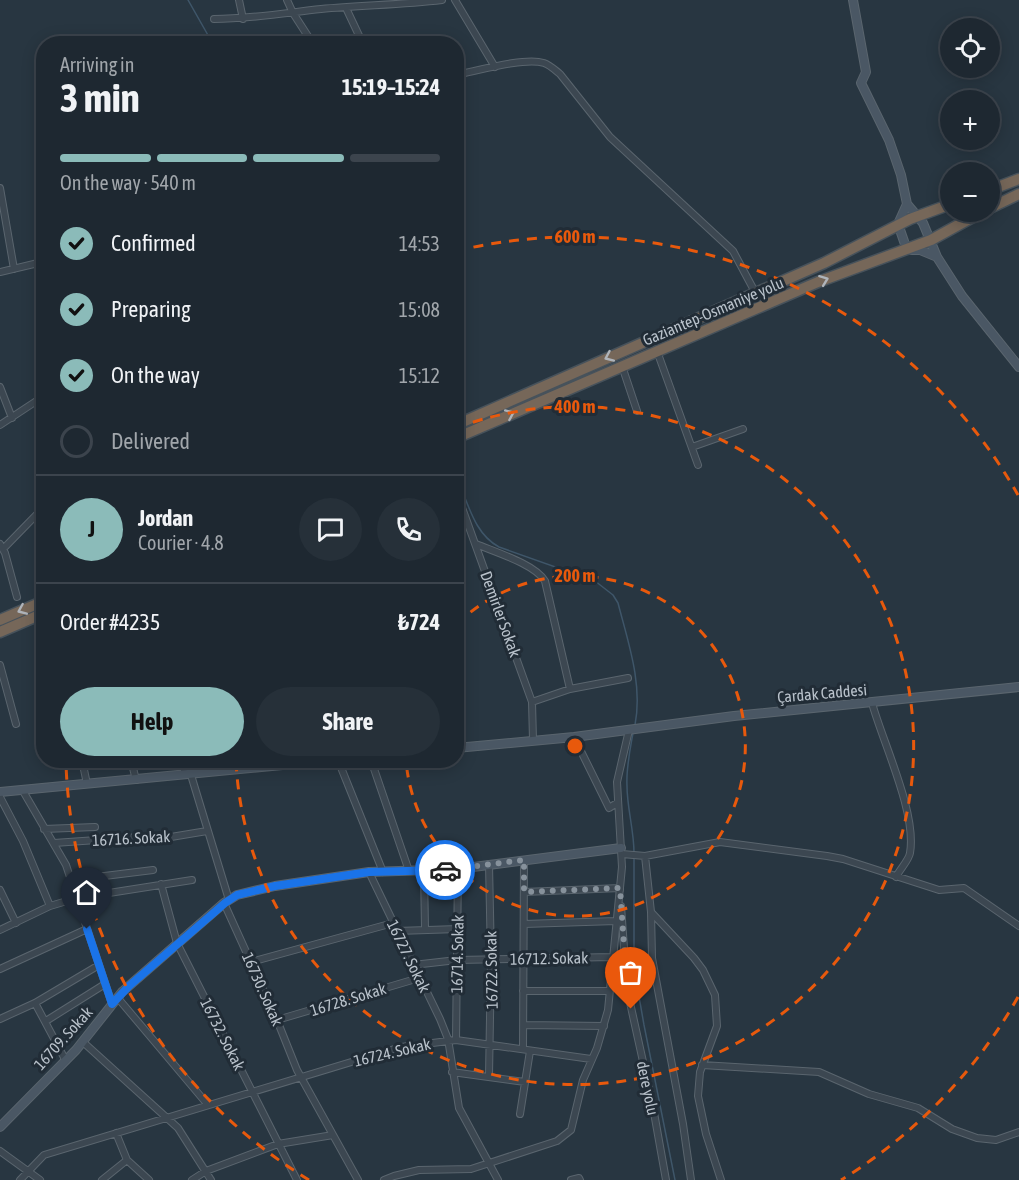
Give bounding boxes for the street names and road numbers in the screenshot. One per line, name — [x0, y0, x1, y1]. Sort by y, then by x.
street label: Gaziantep-Osmaniye yolu — [640, 273, 786, 350]
street label: Demirler Sokak — [477, 569, 525, 659]
street label: Çardak Caddesi — [776, 680, 868, 707]
street label: 16716. Sokak — [91, 827, 171, 849]
street label: 16714. Sokak — [447, 915, 467, 993]
street label: 16727. Sokak — [384, 917, 434, 995]
street label: 16722. Sokak — [481, 931, 501, 1009]
street label: 16712. Sokak — [510, 948, 588, 968]
street label: 16730. Sokak — [239, 950, 287, 1028]
street label: 16728. Sokak — [308, 979, 388, 1019]
street label: 16732. Sokak — [197, 995, 249, 1073]
street label: 16709. Sokak — [30, 1003, 96, 1073]
street label: 16724. Sokak — [352, 1034, 432, 1070]
street label: dere yolu — [633, 1059, 663, 1117]

